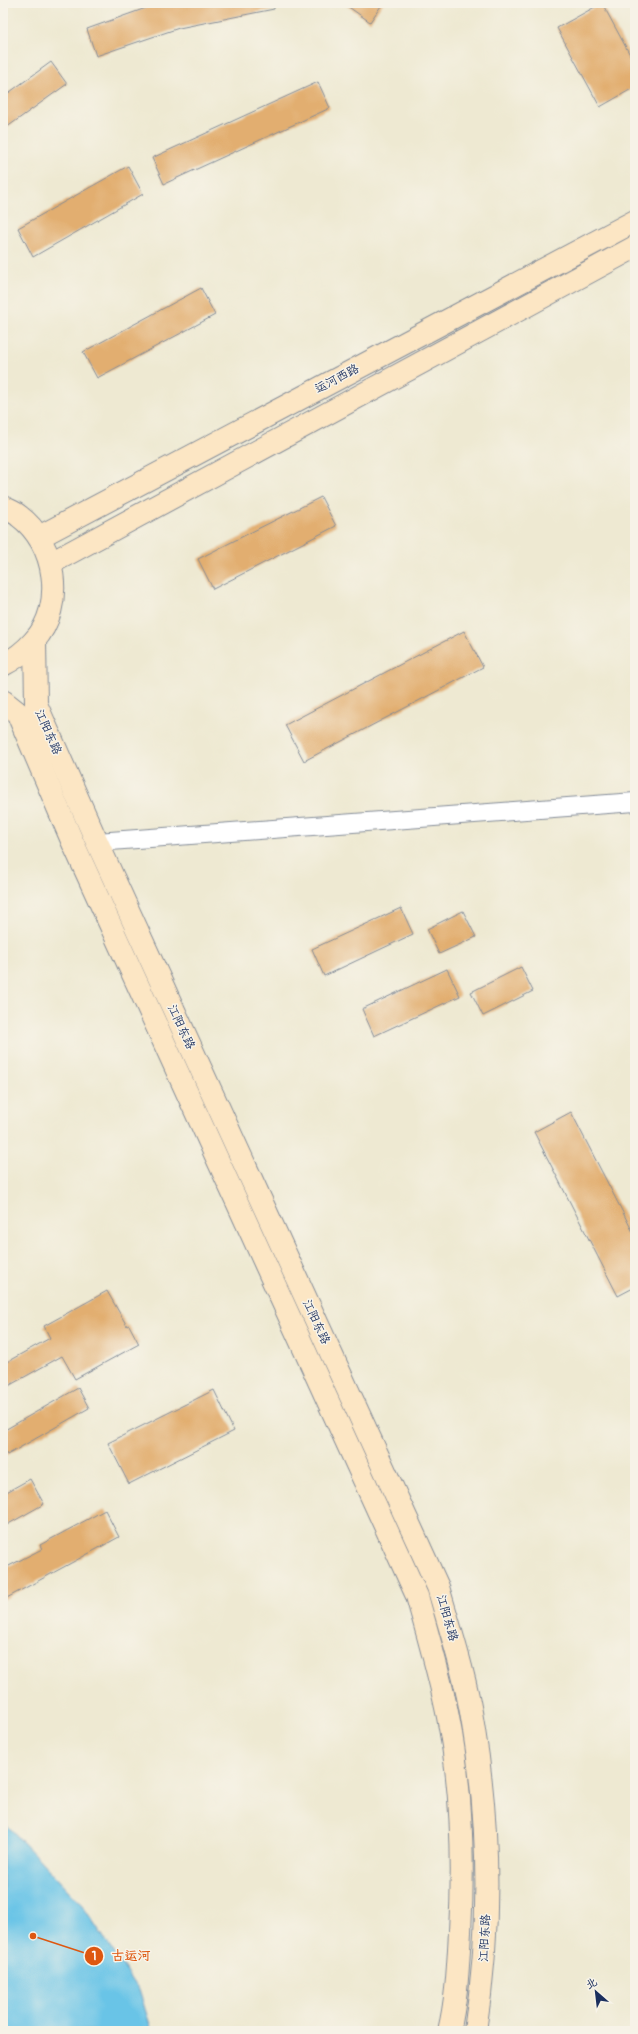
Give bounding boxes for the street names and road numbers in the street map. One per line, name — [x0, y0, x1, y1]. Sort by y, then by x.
street label: 运河西路 — [312, 361, 362, 397]
street label: 江阳东路 — [31, 707, 65, 757]
street label: 江阳东路 — [164, 1002, 198, 1052]
street label: 江阳东路 — [299, 1297, 333, 1347]
street label: 江阳东路 — [433, 1593, 461, 1643]
street label: 江阳东路 — [476, 1914, 494, 1962]

